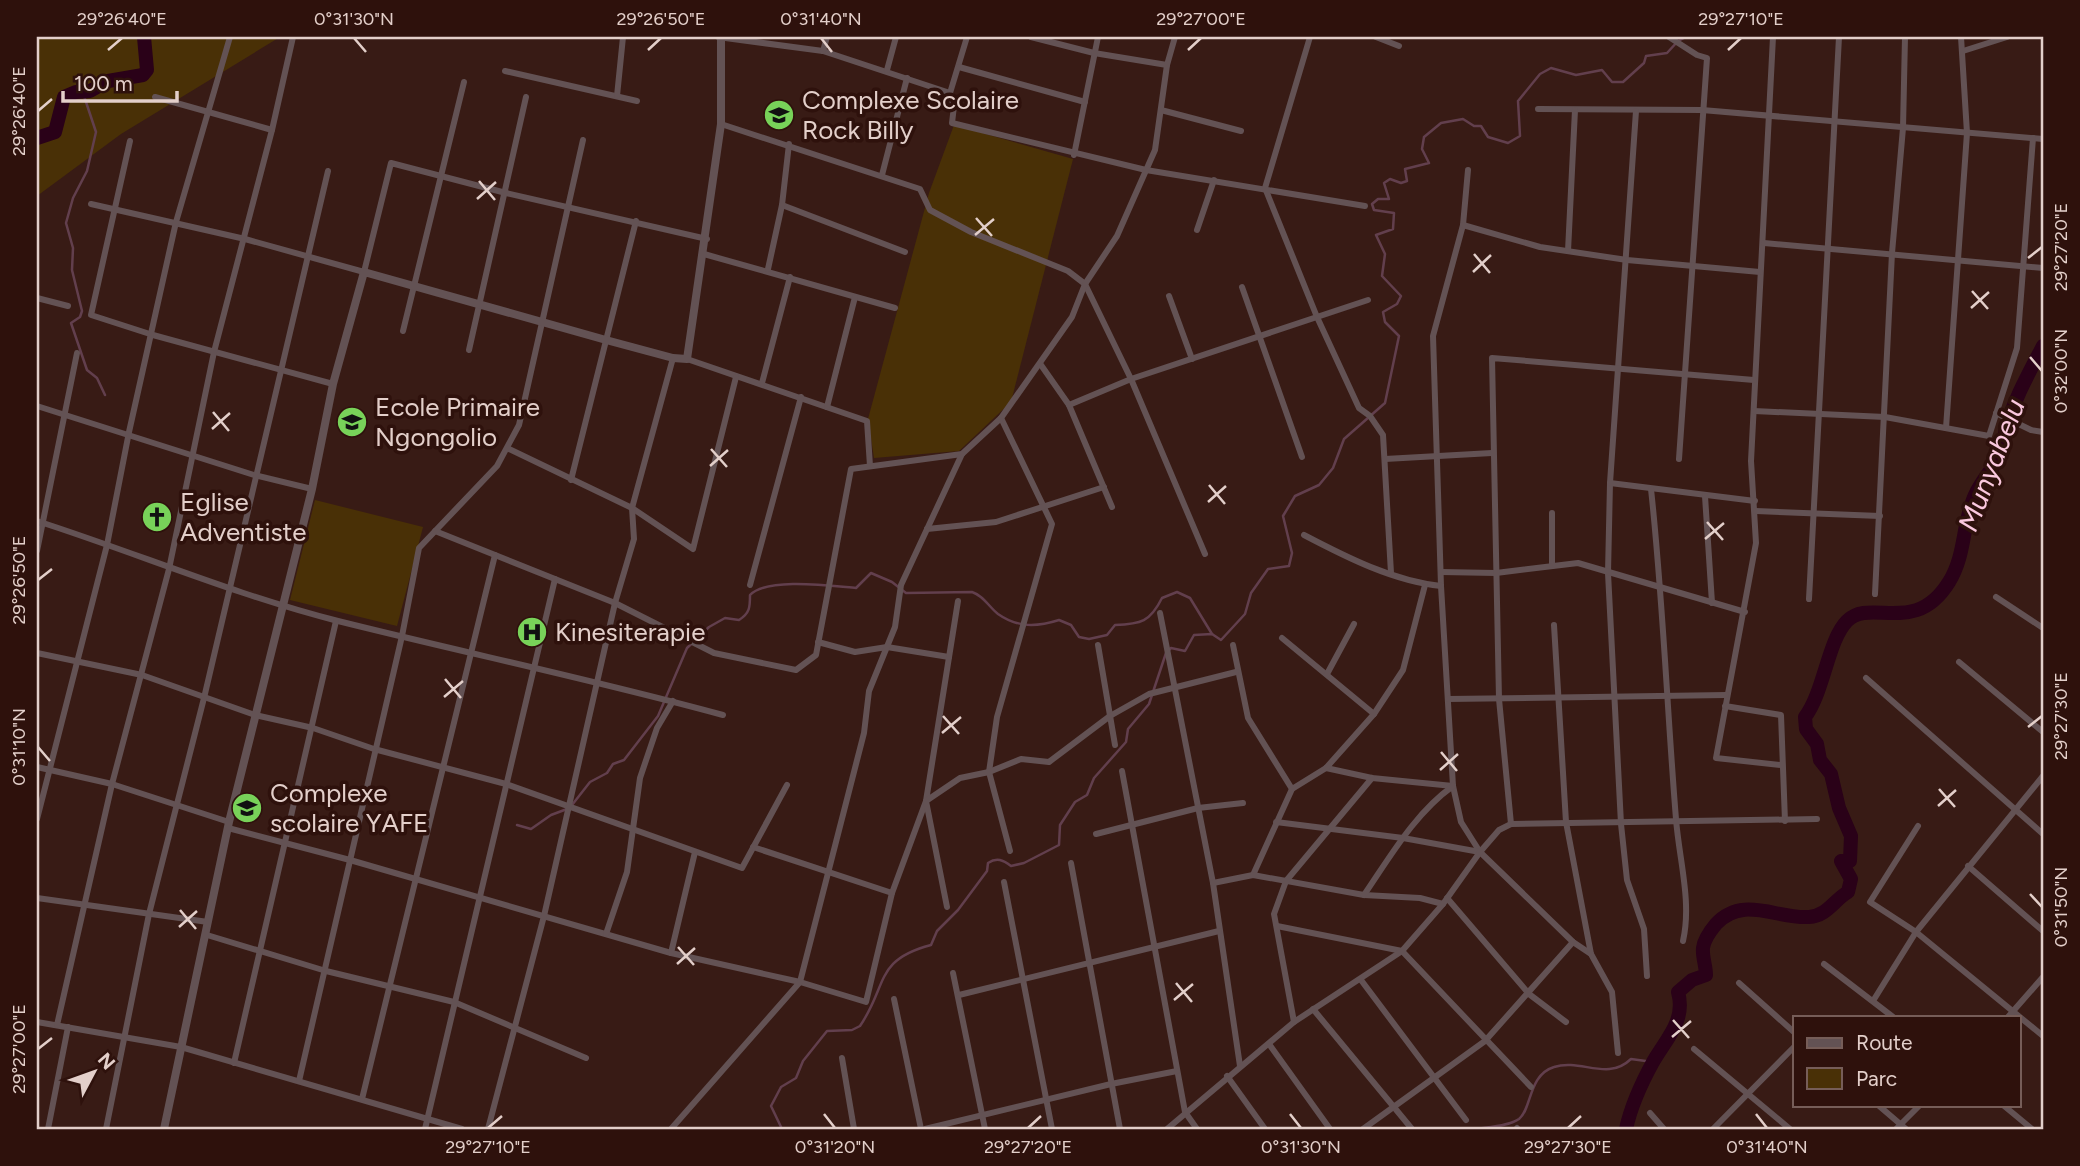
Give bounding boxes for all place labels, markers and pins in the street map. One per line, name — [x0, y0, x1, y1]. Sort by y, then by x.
place label: Complexe Scolaire Rock Billy — [802, 84, 1019, 146]
school or university icon: Complexe Scolaire Rock Billy — [762, 98, 796, 132]
place label: Ecole Primaire Ngongolio — [375, 391, 540, 453]
school or university icon: Ecole Primaire Ngongolio — [335, 405, 369, 439]
place label: Eglise Adventiste — [180, 486, 307, 548]
church icon: Eglise Adventiste — [140, 500, 174, 534]
hospital icon: Kinesiterapie — [515, 615, 549, 649]
place label: Kinesiterapie — [555, 616, 705, 648]
place label: Complexe scolaire YAFE — [270, 777, 429, 839]
school or university icon: Complexe scolaire YAFE — [230, 791, 264, 825]

